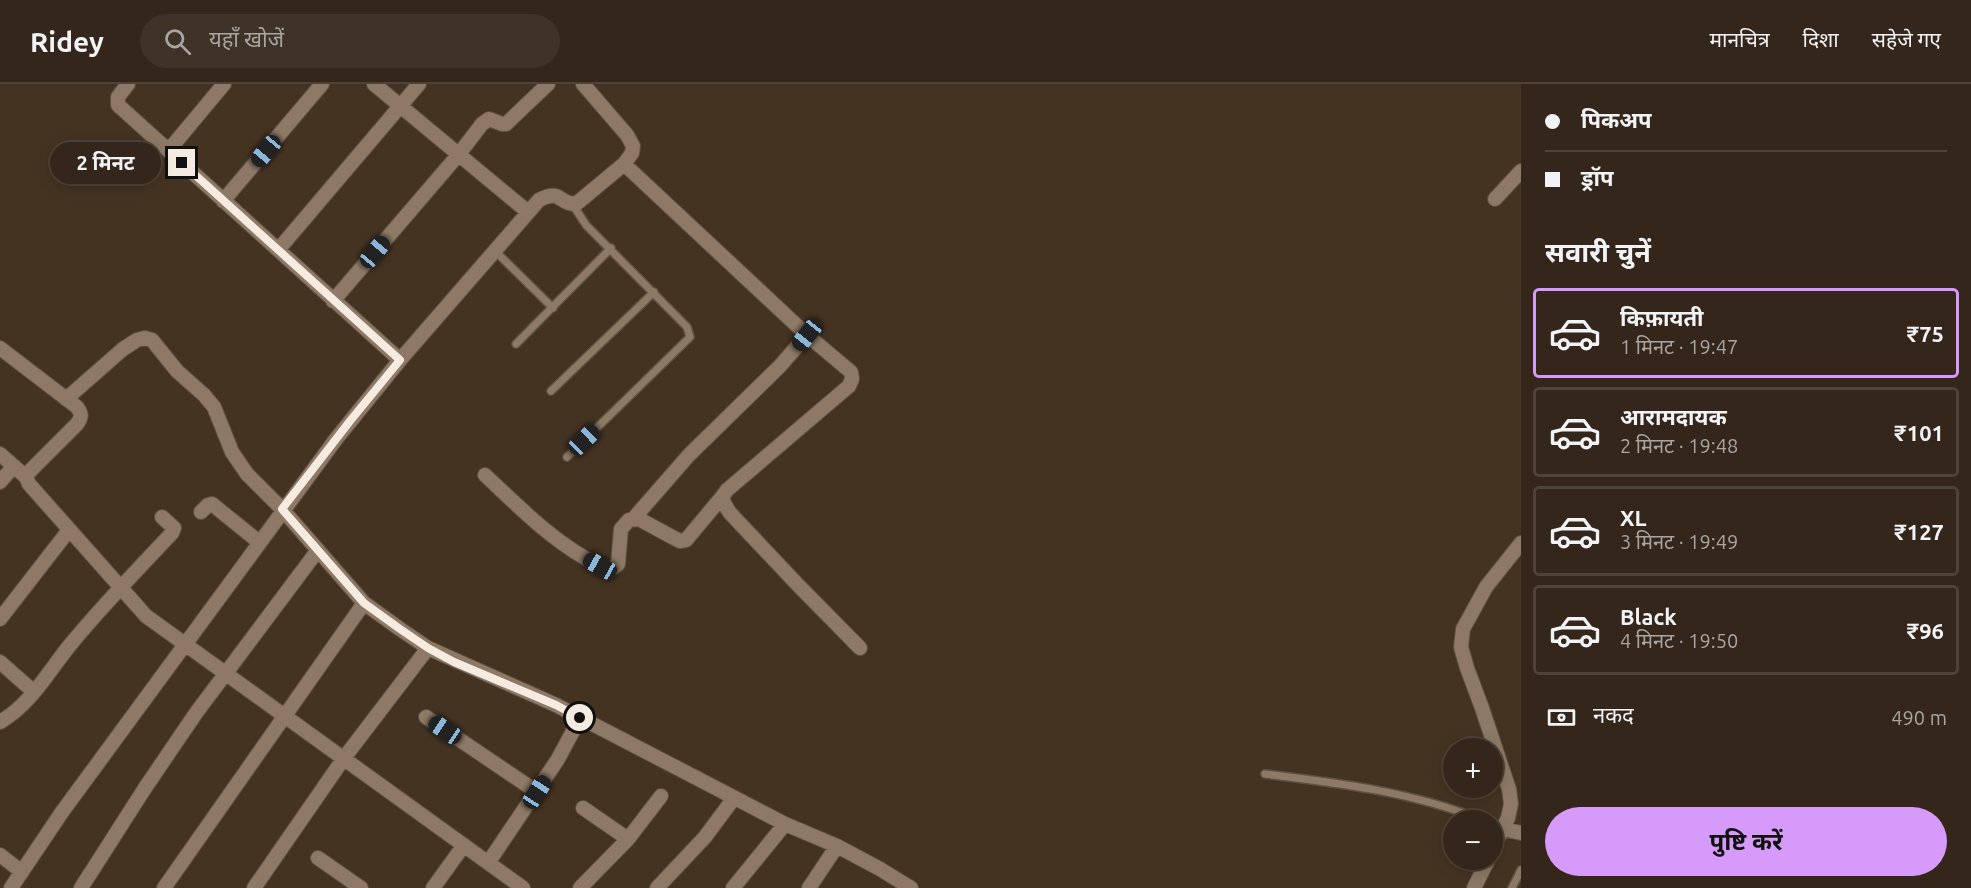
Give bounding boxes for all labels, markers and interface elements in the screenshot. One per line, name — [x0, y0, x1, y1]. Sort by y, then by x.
search box — [140, 14, 560, 68]
icon: search — [161, 25, 194, 58]
text: Ridey — [30, 26, 104, 57]
text: यहाँ खोजें — [209, 26, 284, 51]
text: मानचित्र — [1709, 27, 1770, 51]
text: दिशा — [1803, 27, 1839, 51]
text: सहेजे गए — [1872, 27, 1941, 51]
text: पिकअप — [1581, 107, 1652, 132]
car — [248, 131, 284, 171]
callout: 2 मिनट — [50, 142, 161, 184]
route end — [168, 149, 195, 176]
text: 2 मिनट — [77, 151, 135, 174]
text: ड्रॉप — [1581, 165, 1614, 190]
car — [357, 232, 393, 272]
text: सवारी चुनें — [1545, 237, 1651, 267]
text: किफ़ायती — [1620, 305, 1704, 330]
icon: car — [1548, 306, 1602, 360]
car — [789, 315, 825, 355]
text: ₹75 — [1907, 321, 1944, 346]
text: 1 मिनट · 19:47 — [1620, 335, 1738, 358]
text: आरामदायक — [1620, 404, 1727, 429]
icon: car — [1548, 405, 1602, 459]
text: ₹101 — [1894, 420, 1944, 445]
car — [565, 421, 603, 459]
text: 2 मिनट · 19:48 — [1620, 434, 1738, 457]
icon: car — [1548, 504, 1602, 558]
text: XL — [1620, 505, 1647, 530]
text: ₹127 — [1894, 519, 1944, 544]
text: 3 मिनट · 19:49 — [1620, 530, 1738, 553]
car — [580, 549, 620, 583]
icon: car — [1548, 603, 1602, 657]
text: Black — [1620, 604, 1677, 629]
text: ₹96 — [1907, 618, 1944, 643]
text: 4 मिनट · 19:50 — [1620, 629, 1738, 652]
icon: cash — [1545, 701, 1578, 734]
text: नकद — [1593, 702, 1634, 727]
route start — [566, 704, 593, 731]
text: 490 m — [1891, 706, 1947, 729]
car — [425, 712, 465, 748]
map controls — [1443, 738, 1503, 870]
button: + — [1443, 738, 1503, 798]
car — [520, 772, 554, 812]
button: पुष्टि करें — [1545, 807, 1947, 876]
button: − — [1443, 810, 1503, 870]

